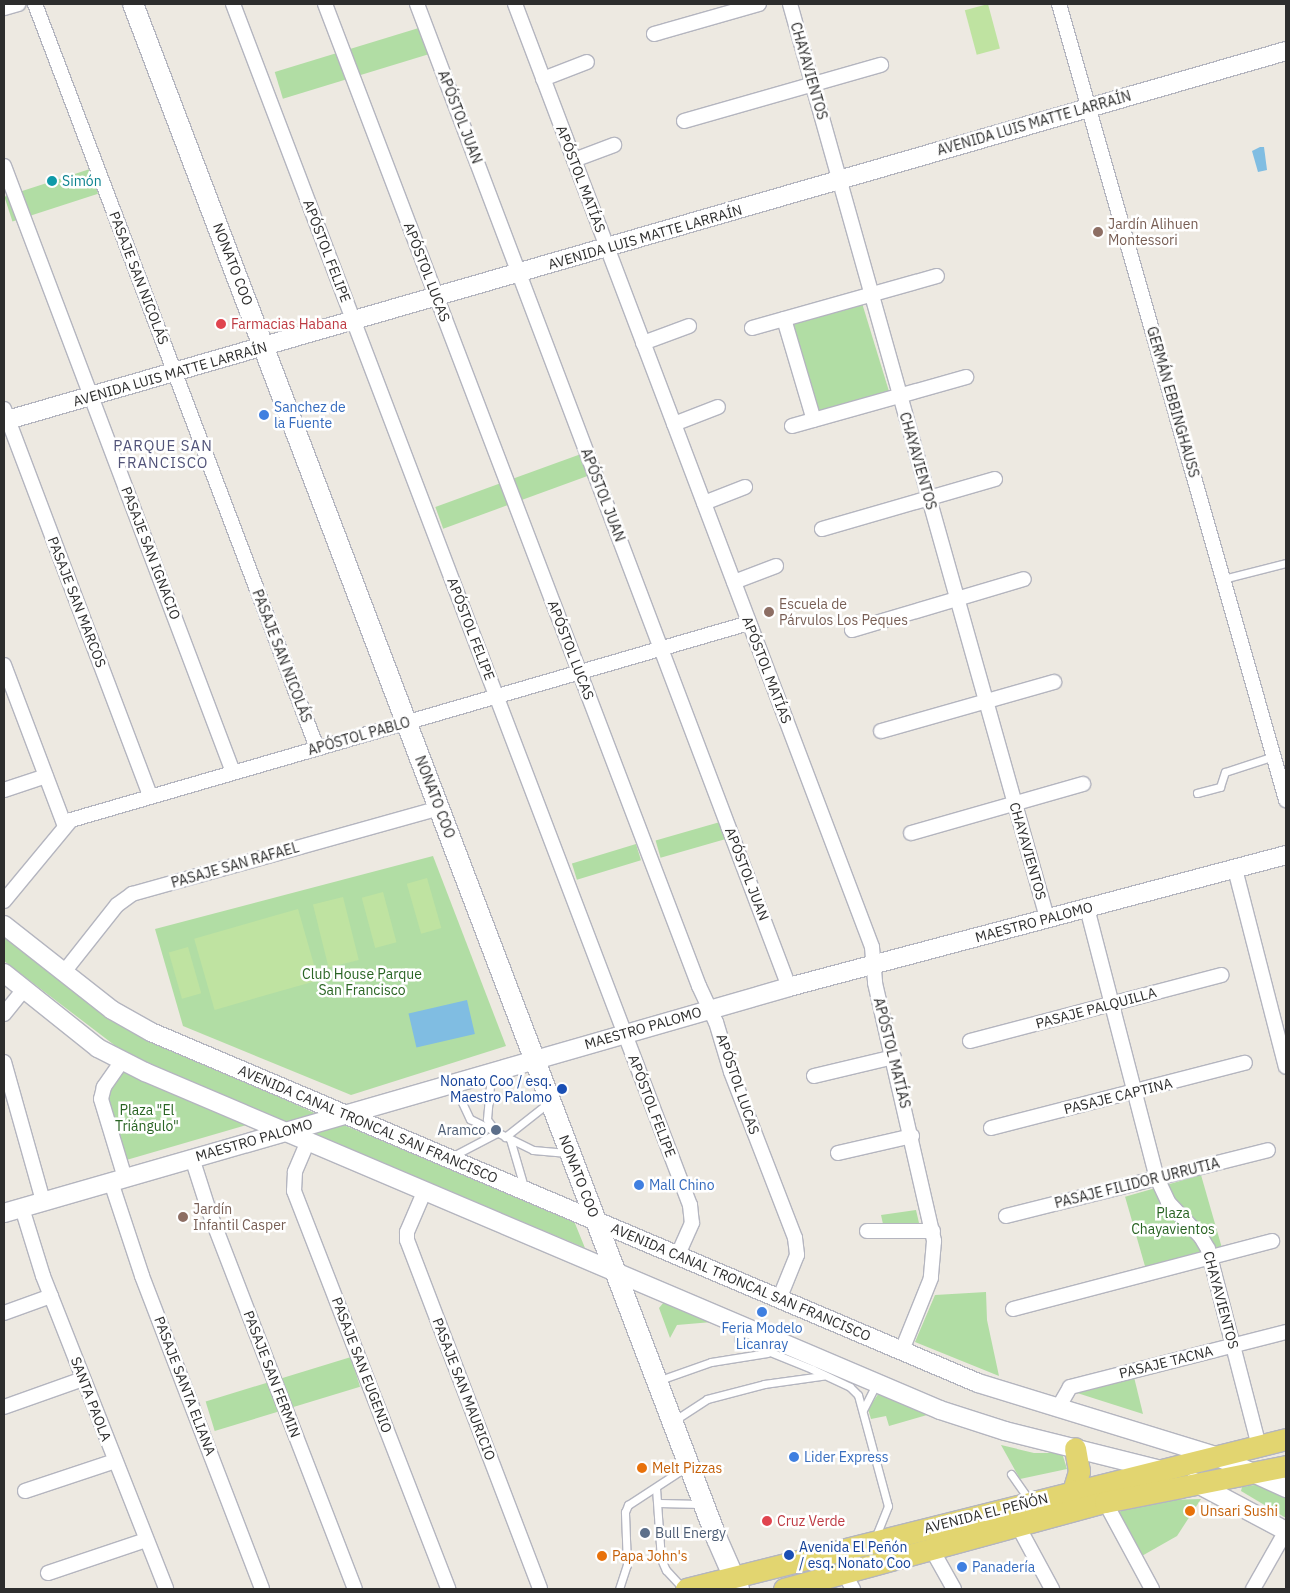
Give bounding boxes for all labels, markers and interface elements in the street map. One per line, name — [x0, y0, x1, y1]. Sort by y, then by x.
street label: CHAYAVIENTOS — [787, 20, 831, 122]
street label: APÓSTOL JUAN — [434, 68, 486, 166]
street label: AVENIDA LUIS MATTE LARRAÍN — [935, 87, 1133, 159]
street label: APÓSTOL MATÍAS — [553, 123, 609, 235]
place label: Simón — [62, 173, 102, 189]
marker: Simón — [46, 175, 58, 187]
street label: APÓSTOL FELIPE — [300, 197, 354, 305]
street label: AVENIDA LUIS MATTE LARRAÍN — [546, 201, 744, 273]
street label: PASAJE SAN NICOLÁS — [106, 209, 172, 347]
place label: Jardín Alihuen Montessori — [1108, 216, 1198, 248]
street label: NONATO COO — [210, 220, 256, 308]
street label: APÓSTOL LUCAS — [400, 220, 454, 324]
marker: Jardín Alihuen Montessori — [1092, 226, 1104, 238]
place label: Farmacias Habana — [231, 316, 347, 332]
marker: Farmacias Habana — [215, 318, 227, 330]
street label: GERMÁN EBBINGHAUSS — [1143, 325, 1203, 479]
street label: AVENIDA LUIS MATTE LARRAÍN — [71, 338, 269, 410]
place label: Sanchez de la Fuente — [274, 399, 346, 432]
marker: Sanchez de la Fuente — [258, 409, 270, 421]
street label: CHAYAVIENTOS — [896, 410, 940, 512]
district label: PARQUE SAN FRANCISCO — [112, 436, 214, 471]
street label: APÓSTOL JUAN — [577, 446, 629, 544]
street label: PASAJE SAN IGNACIO — [118, 484, 184, 622]
street label: PASAJE SAN MARCOS — [44, 534, 110, 670]
street label: APÓSTOL FELIPE — [444, 575, 498, 683]
street label: PASAJE SAN NICOLÁS — [249, 587, 315, 725]
place label: Escuela de Párvulos Los Peques — [779, 596, 908, 628]
street label: APÓSTOL LUCAS — [544, 598, 598, 702]
marker: Escuela de Párvulos Los Peques — [763, 606, 775, 618]
street label: APÓSTOL MATÍAS — [739, 614, 795, 726]
street label: APÓSTOL PABLO — [306, 713, 412, 759]
street label: NONATO COO — [412, 753, 458, 841]
street label: CHAYAVIENTOS — [1006, 800, 1050, 902]
street label: APÓSTOL JUAN — [721, 825, 773, 923]
street label: PASAJE SAN RAFAEL — [169, 839, 301, 891]
street label: MAESTRO PALOMO — [973, 898, 1095, 946]
park label: Club House Parque San Francisco — [302, 966, 422, 999]
street label: PASAJE PALQUILLA — [1034, 984, 1158, 1032]
street label: APÓSTOL MATÍAS — [870, 996, 914, 1110]
street label: MAESTRO PALOMO — [582, 1003, 704, 1053]
street label: APÓSTOL LUCAS — [713, 1032, 763, 1136]
street label: APÓSTOL FELIPE — [625, 1052, 679, 1160]
street label: AVENIDA CANAL TRONCAL SAN FRANCISCO — [236, 1061, 500, 1187]
place label: Nonato Coo / esq. Maestro Palomo — [440, 1073, 552, 1106]
street label: PASAJE CAPTINA — [1062, 1074, 1174, 1118]
marker: Nonato Coo / esq. Maestro Palomo — [556, 1083, 568, 1095]
park label: Plaza "El Triángulo" — [115, 1102, 179, 1134]
street label: MAESTRO PALOMO — [193, 1115, 315, 1165]
place label: Aramco — [437, 1122, 486, 1138]
marker: Aramco — [490, 1124, 502, 1136]
street label: NONATO COO — [556, 1132, 602, 1220]
street label: PASAJE FILIDOR URRUTIA — [1053, 1154, 1221, 1212]
place label: Mall Chino — [649, 1177, 715, 1193]
marker: Mall Chino — [633, 1179, 645, 1191]
place label: Jardín Infantil Casper — [193, 1201, 286, 1234]
park label: Plaza Chayavientos — [1131, 1205, 1215, 1238]
marker: Jardín Infantil Casper — [177, 1211, 189, 1223]
street label: AVENIDA CANAL TRONCAL SAN FRANCISCO — [609, 1219, 873, 1345]
street label: CHAYAVIENTOS — [1200, 1249, 1242, 1351]
street label: PASAJE SAN EUGENIO — [328, 1295, 396, 1435]
marker: Feria Modelo Licanray — [756, 1306, 768, 1318]
street label: PASAJE SAN FERMIN — [240, 1308, 304, 1440]
street label: PASAJE SANTA ELIANA — [151, 1314, 219, 1458]
street label: PASAJE SAN MAURICIO — [429, 1315, 499, 1463]
place label: Feria Modelo Licanray — [721, 1320, 803, 1352]
street label: PASAJE TACNA — [1117, 1342, 1215, 1382]
street label: SANTA PAOLA — [67, 1354, 115, 1444]
place label: Lider Express — [804, 1449, 888, 1465]
marker: Lider Express — [788, 1451, 800, 1463]
place label: Melt Pizzas — [652, 1460, 722, 1476]
marker: Melt Pizzas — [636, 1462, 648, 1474]
street label: AVENIDA EL PEÑÓN — [922, 1489, 1050, 1537]
place label: Unsari Sushi — [1200, 1503, 1278, 1519]
marker: Unsari Sushi — [1184, 1505, 1196, 1517]
place label: Cruz Verde — [777, 1513, 845, 1529]
marker: Cruz Verde — [761, 1515, 773, 1527]
place label: Bull Energy — [655, 1525, 726, 1541]
marker: Bull Energy — [639, 1527, 651, 1539]
place label: Avenida El Peñón / esq. Nonato Coo — [799, 1539, 911, 1571]
place label: Papa John's — [612, 1548, 688, 1564]
marker: Avenida El Peñón / esq. Nonato Coo — [783, 1549, 795, 1561]
marker: Papa John's — [596, 1550, 608, 1562]
place label: Panadería — [972, 1559, 1035, 1575]
marker: Panadería — [956, 1561, 968, 1573]

